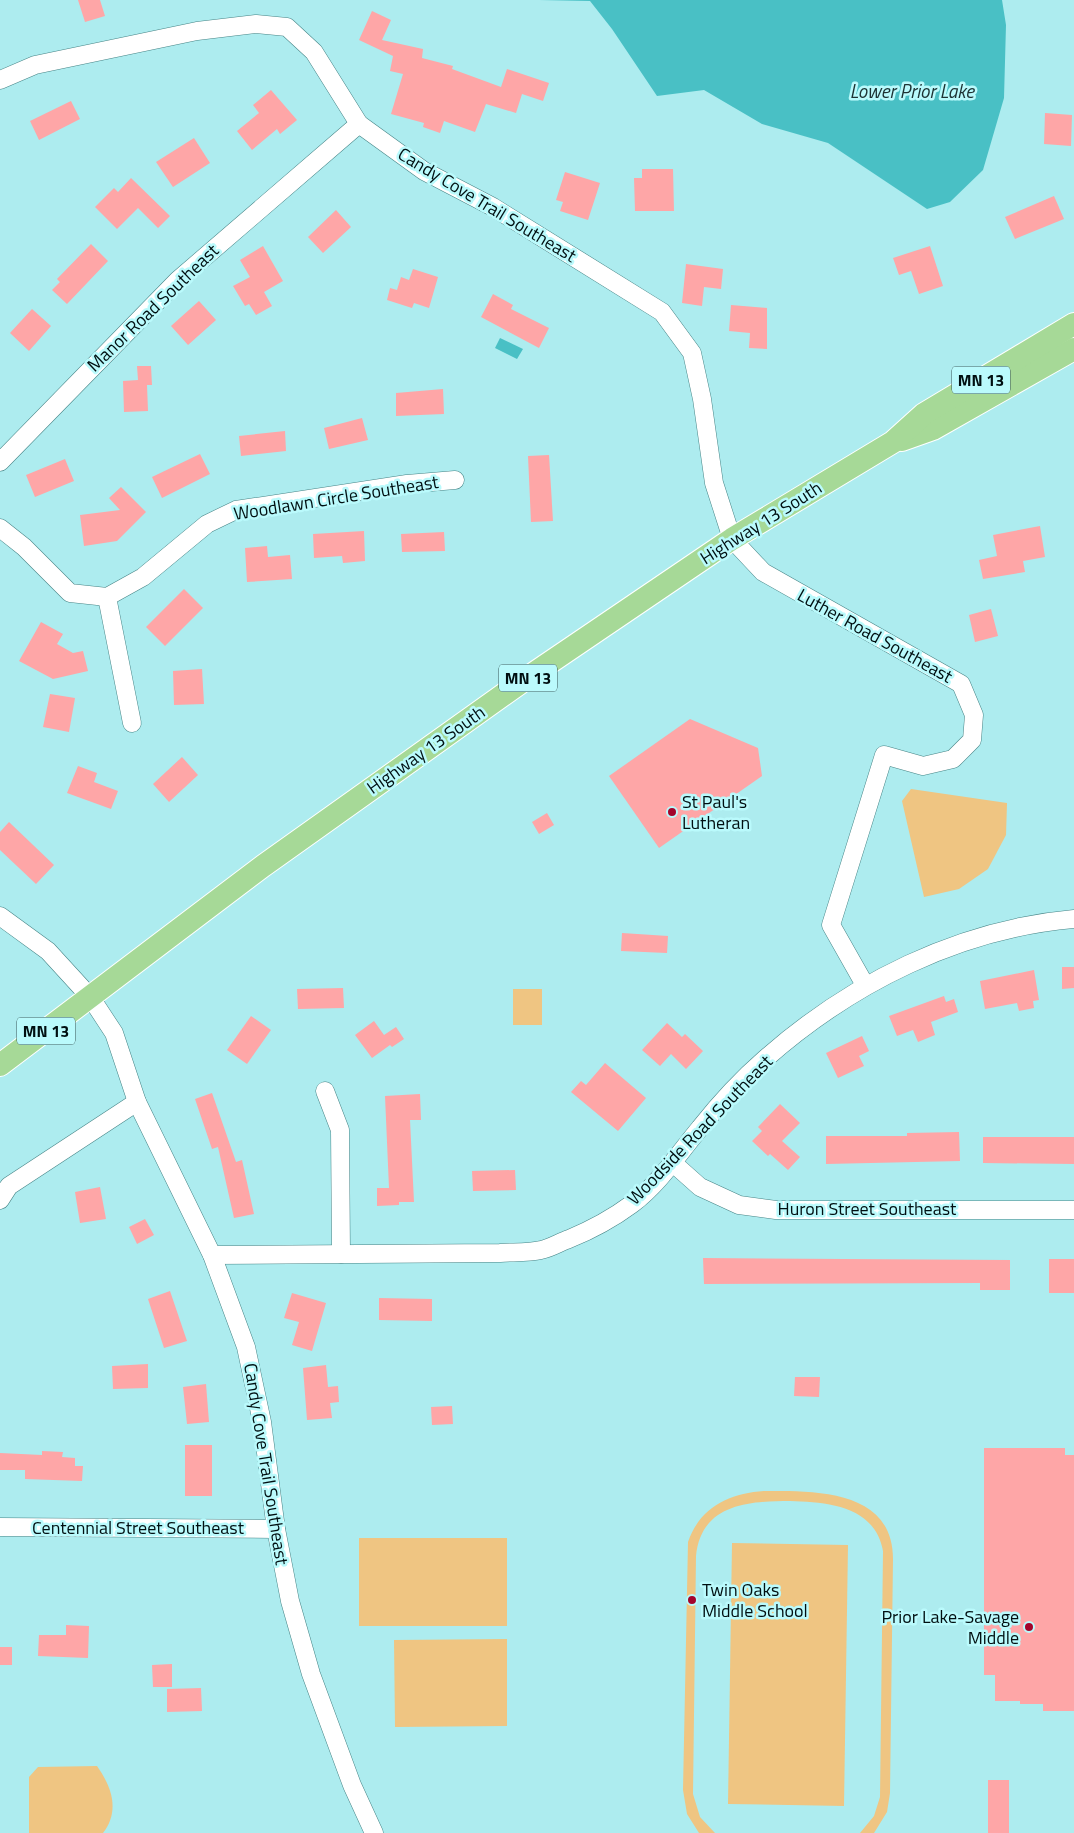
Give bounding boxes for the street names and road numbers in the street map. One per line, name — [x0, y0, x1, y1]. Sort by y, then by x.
street label: Candy Cove Trail Southeast — [393, 140, 582, 269]
street label: Manor Road Southeast — [81, 237, 225, 378]
road number: MN 13 — [952, 366, 1010, 394]
street label: Woodlawn Circle Southeast — [232, 468, 441, 527]
street label: Highway 13 South — [695, 474, 827, 571]
street label: Luther Road Southeast — [793, 582, 958, 690]
road number: MN 13 — [499, 664, 557, 691]
street label: Highway 13 South — [361, 699, 490, 801]
road number: MN 13 — [17, 1018, 75, 1044]
street label: Woodside Road Southeast — [621, 1048, 779, 1211]
street label: Huron Street Southeast — [778, 1195, 957, 1222]
street label: Candy Cove Trail Southeast — [237, 1361, 296, 1567]
street label: Centennial Street Southeast — [32, 1514, 245, 1541]

